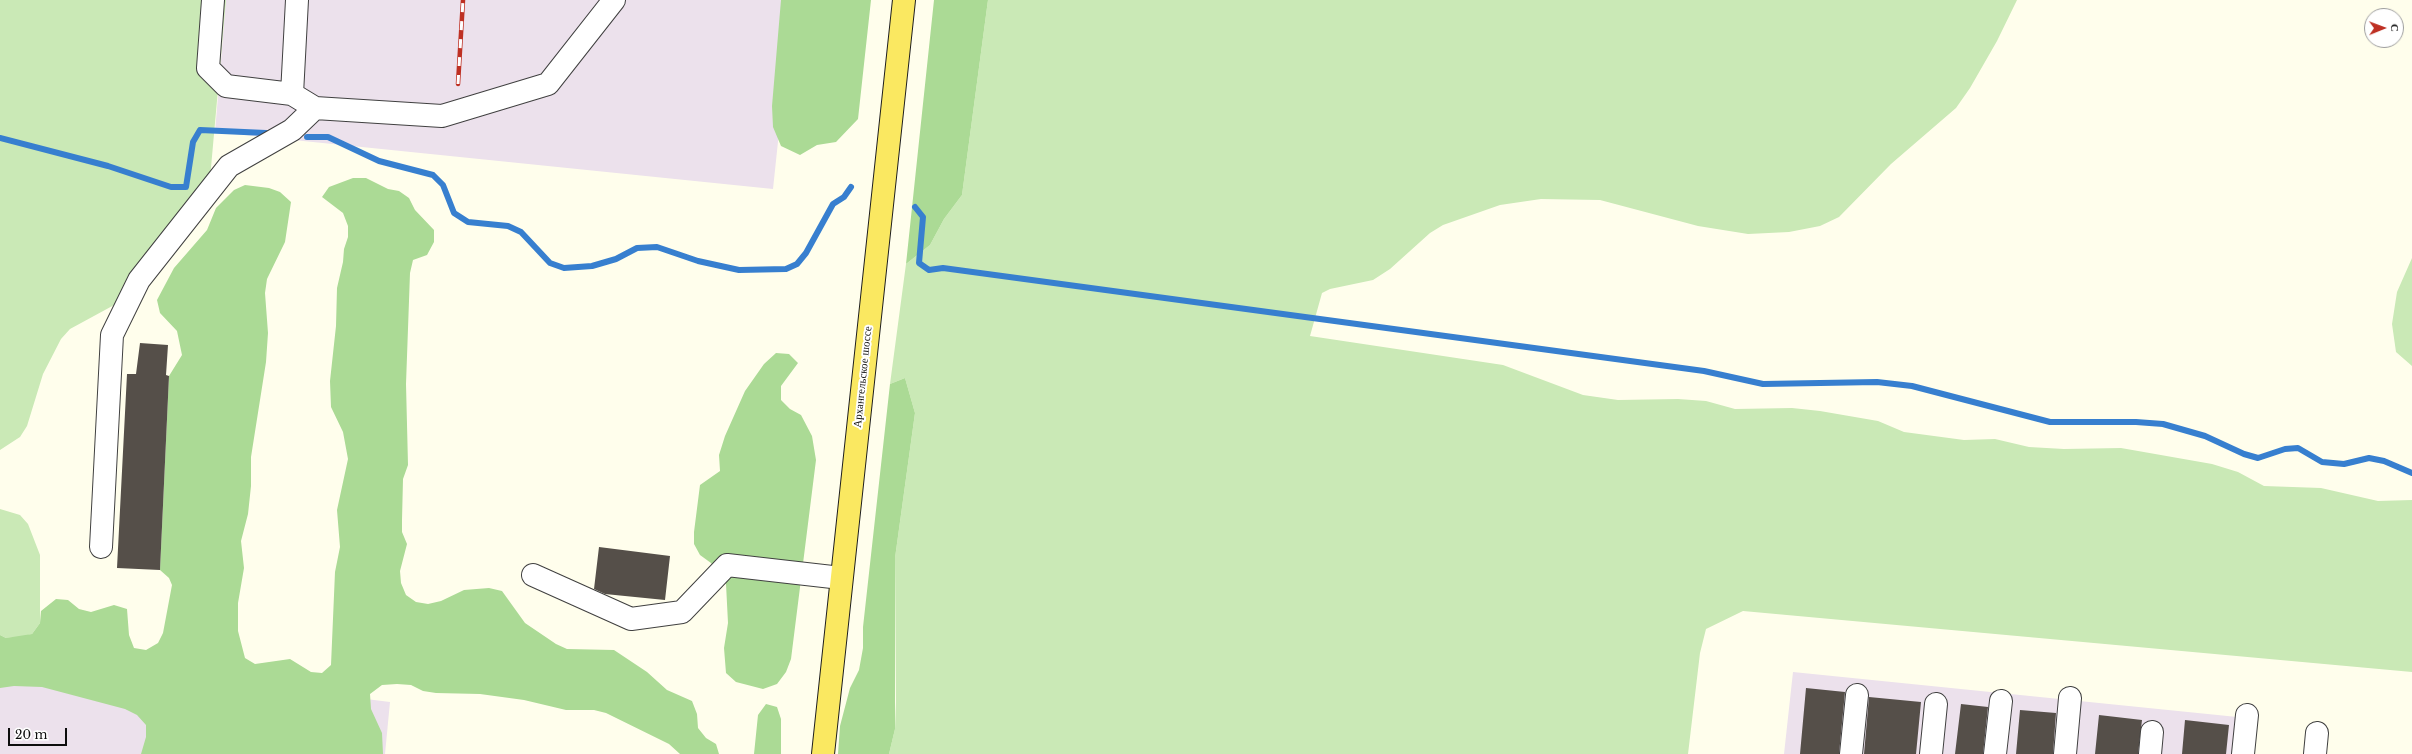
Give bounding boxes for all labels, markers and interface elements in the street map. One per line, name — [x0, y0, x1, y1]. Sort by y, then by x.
north arrow — [2364, 8, 2404, 48]
text: С — [2388, 24, 2402, 32]
street label: Архангельское шоссе — [851, 326, 875, 428]
scale bar — [10, 720, 69, 746]
text: 20 m — [15, 727, 47, 742]

